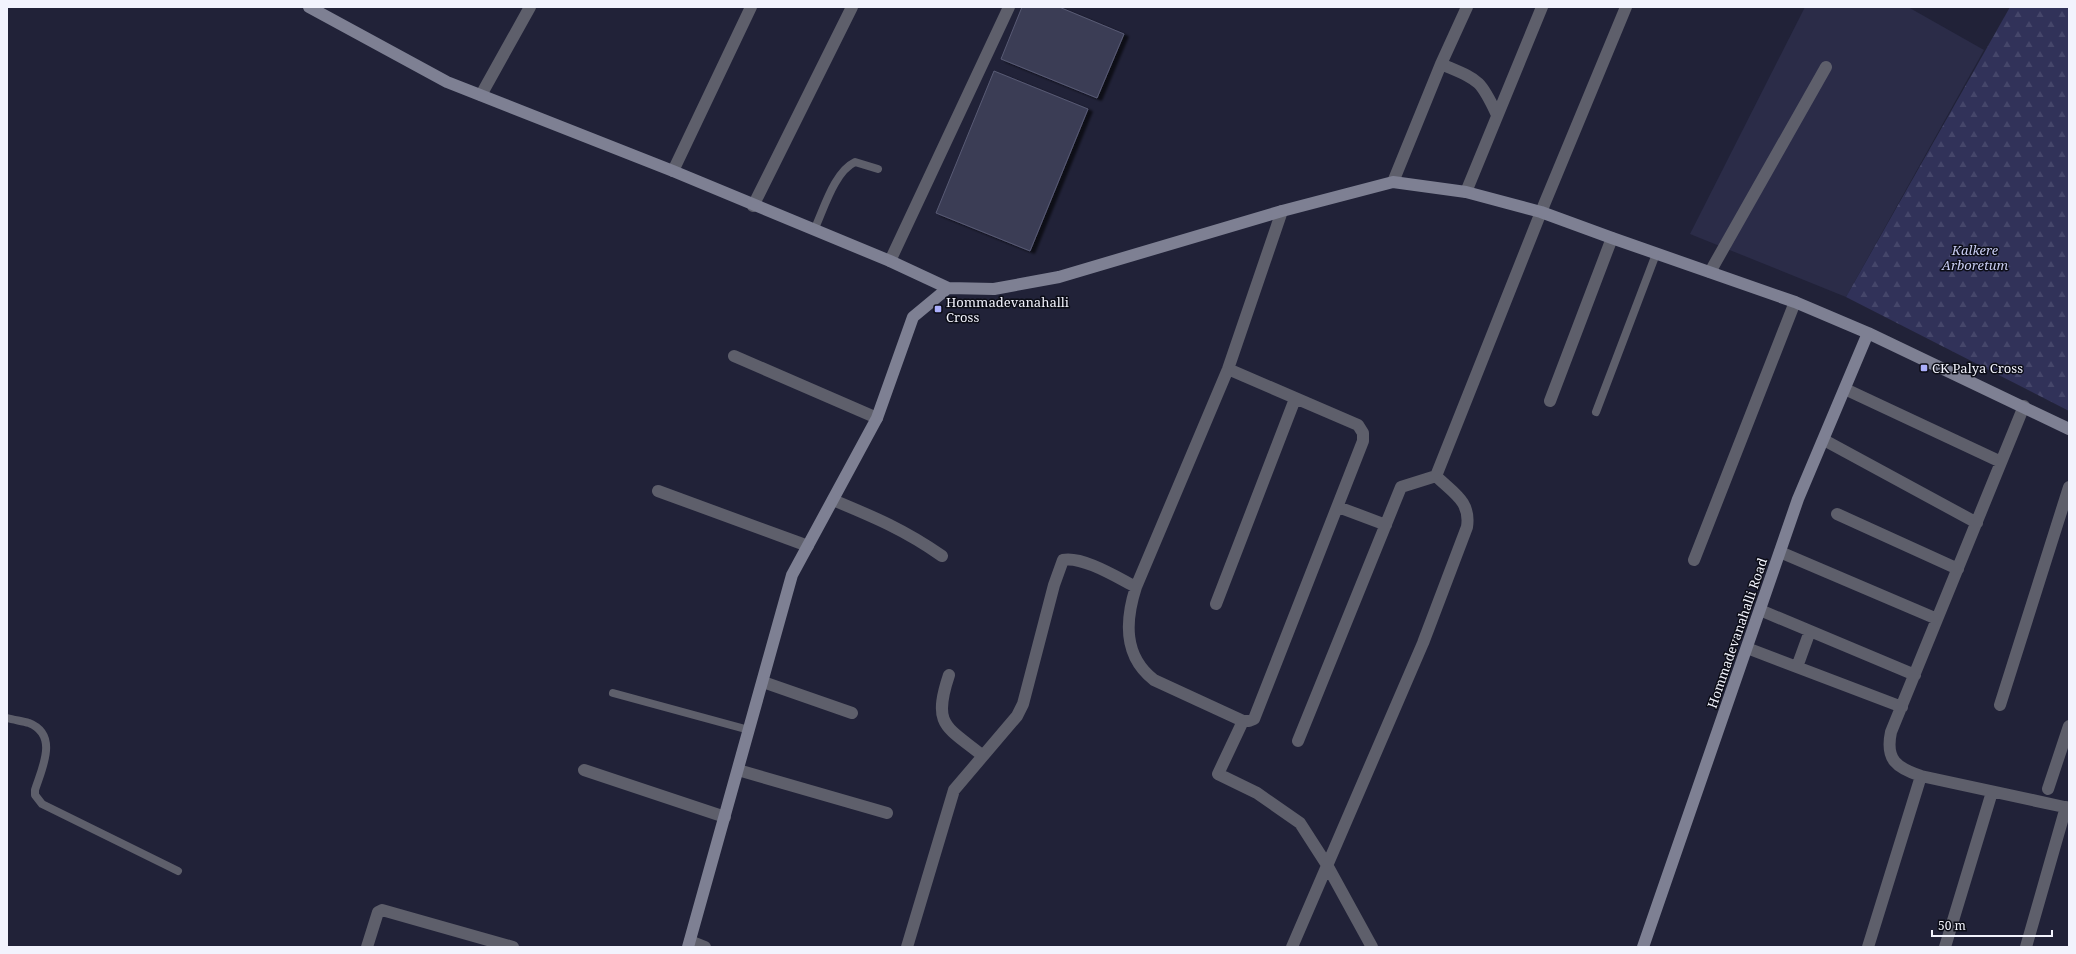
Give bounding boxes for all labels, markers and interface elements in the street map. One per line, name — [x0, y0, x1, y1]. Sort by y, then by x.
park label: Kalkere Arboretum — [1941, 241, 2009, 274]
place label: Hommadevanahalli Cross — [946, 293, 1069, 326]
marker: Hommadevanahalli Cross — [933, 304, 943, 314]
place label: CK Palya Cross — [1932, 359, 2023, 377]
marker: CK Palya Cross — [1919, 363, 1929, 373]
street label: Hommadevanahalli Road — [1703, 556, 1771, 710]
scale bar — [1932, 912, 2052, 938]
text: 50 m — [1938, 917, 1966, 934]

